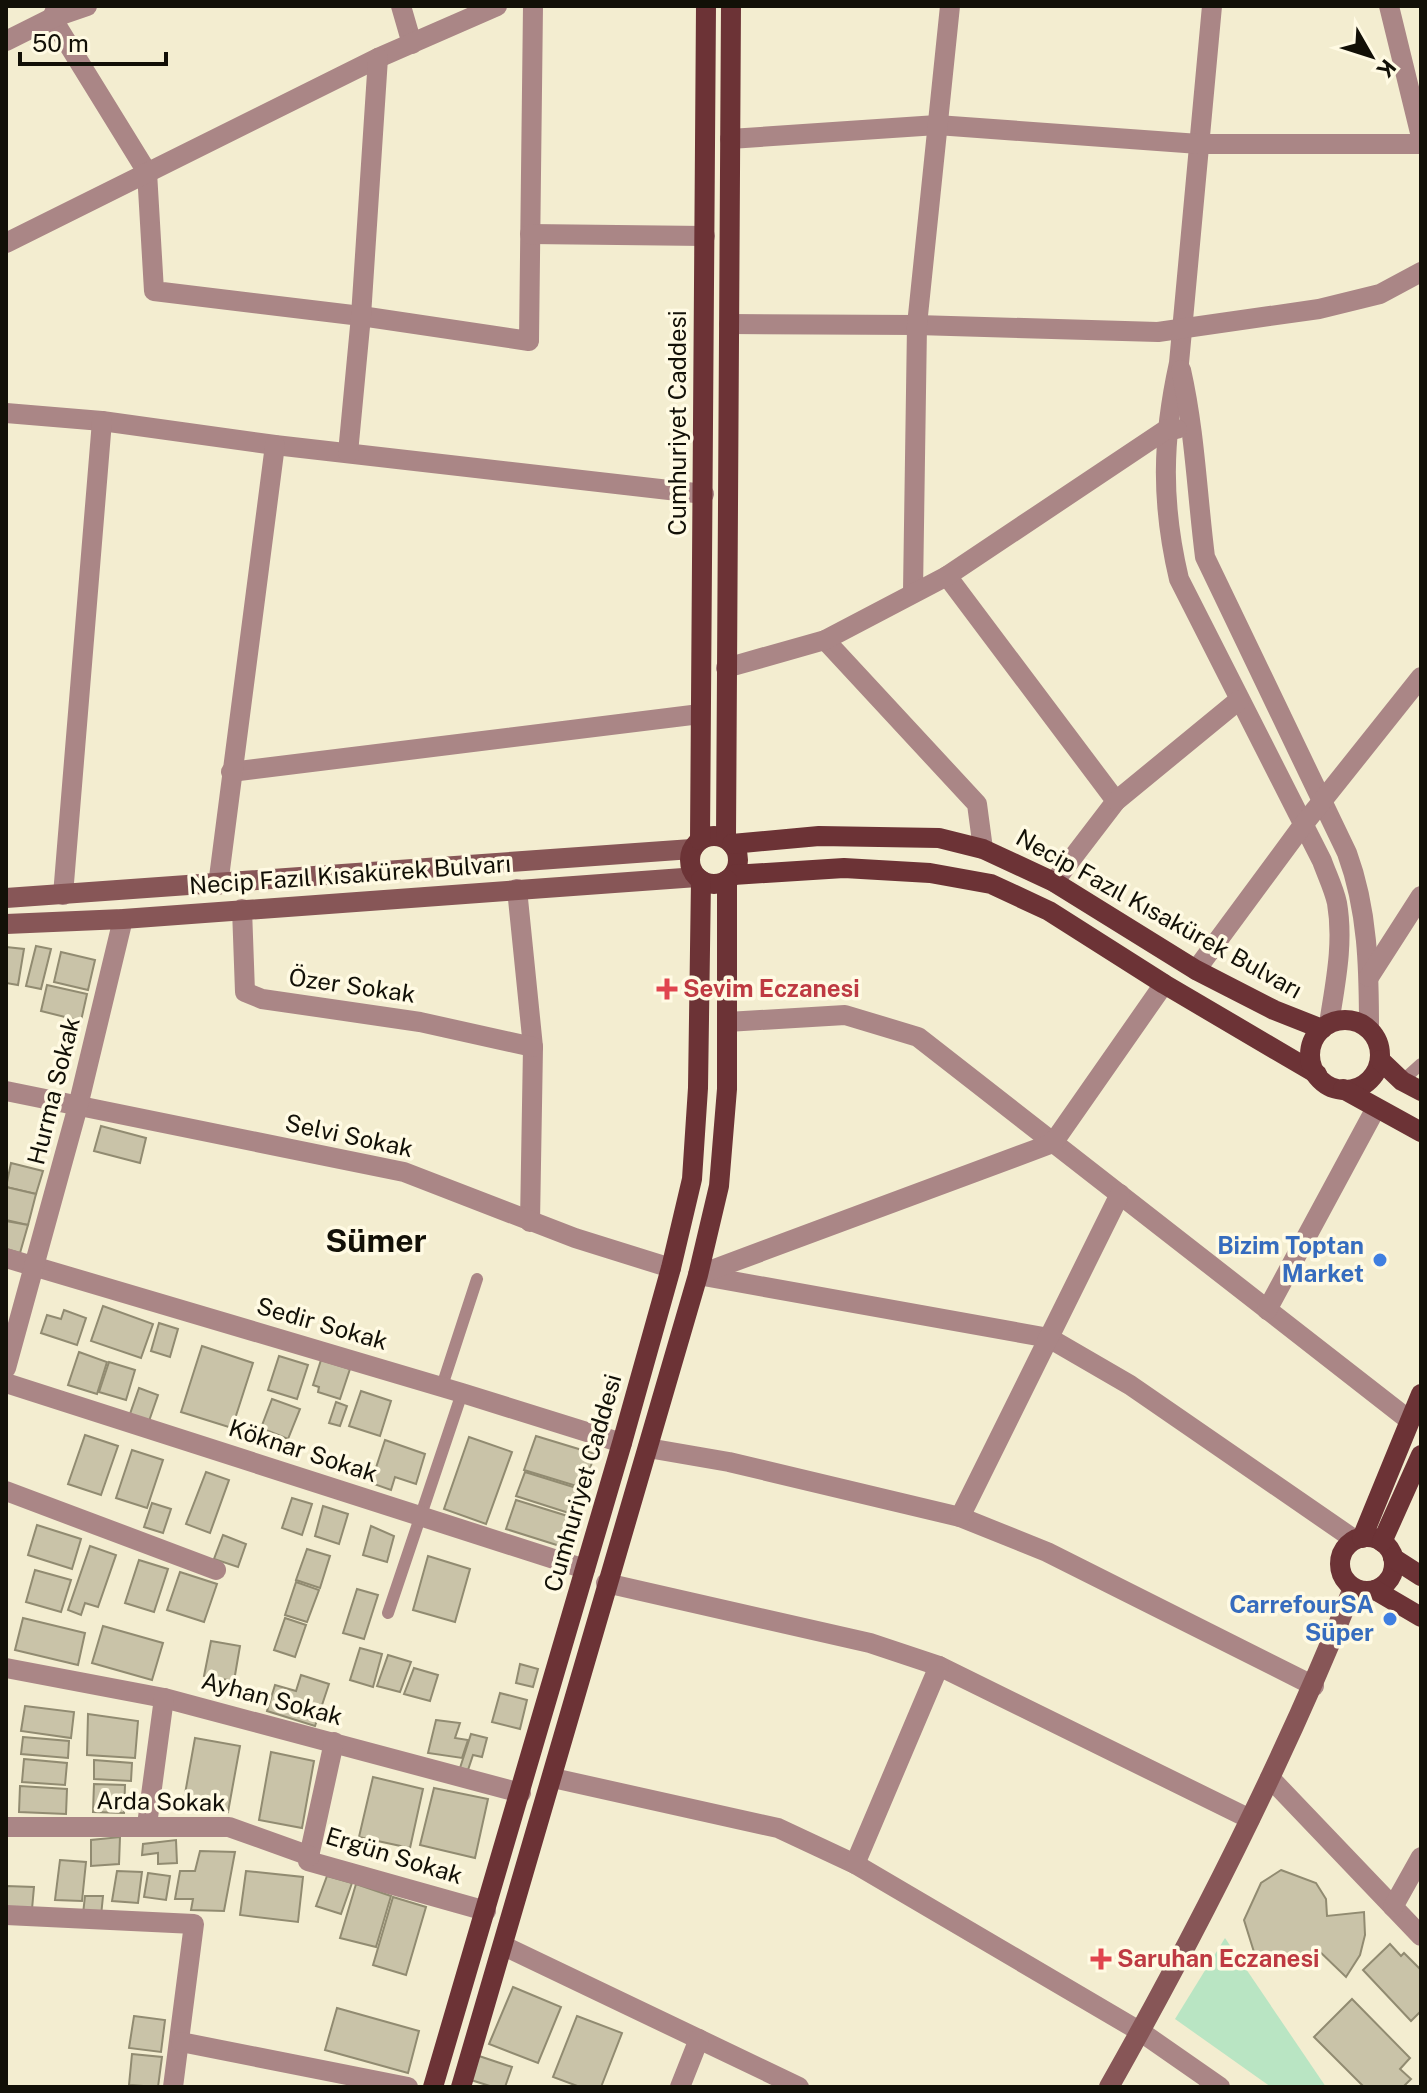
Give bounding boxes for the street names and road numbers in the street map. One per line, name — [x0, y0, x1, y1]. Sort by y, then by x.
street label: Cumhuriyet Caddesi — [663, 310, 691, 536]
street label: Necip Fazıl Kısakürek Bulvarı — [1012, 823, 1307, 1004]
street label: Necip Fazıl Kısakürek Bulvarı — [188, 849, 512, 899]
street label: Özer Sokak — [287, 961, 417, 1008]
street label: Hurma Sokak — [21, 1014, 85, 1168]
street label: Selvi Sokak — [283, 1108, 416, 1162]
street label: Sedir Sokak — [254, 1291, 391, 1355]
street label: Cumhuriyet Caddesi — [538, 1371, 627, 1595]
street label: Köknar Sokak — [225, 1413, 381, 1487]
street label: Ayhan Sokak — [199, 1666, 346, 1730]
street label: Arda Sokak — [96, 1786, 226, 1816]
street label: Ergün Sokak — [323, 1821, 466, 1889]

